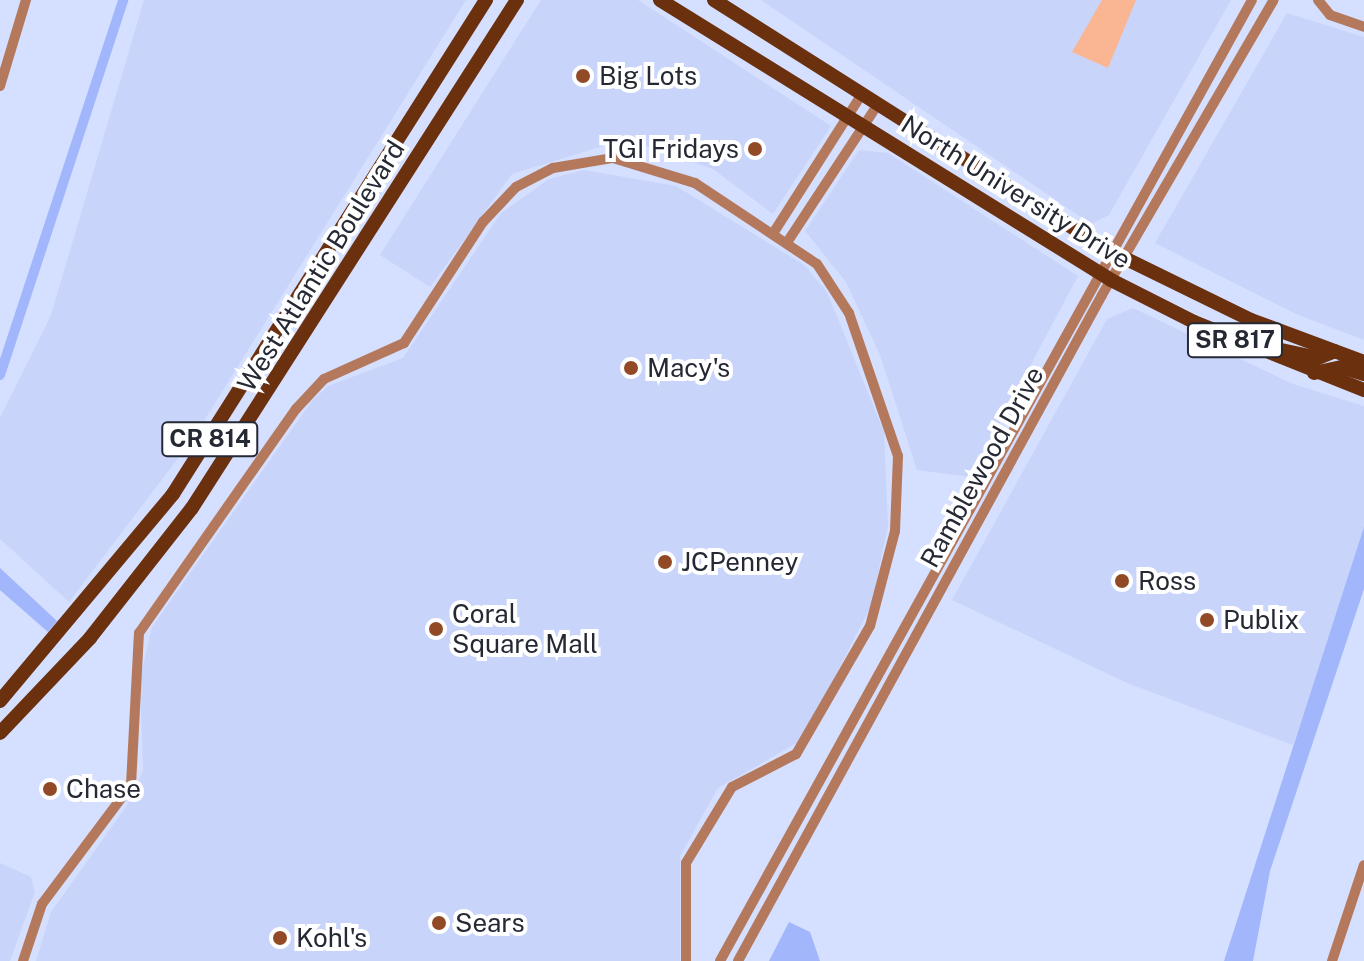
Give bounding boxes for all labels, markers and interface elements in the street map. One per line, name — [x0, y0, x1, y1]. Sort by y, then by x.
place label: Big Lots — [599, 60, 697, 92]
marker: Big Lots — [574, 67, 592, 85]
street label: North University Drive — [895, 109, 1137, 275]
place label: TGI Fridays — [603, 133, 739, 165]
street label: West Atlantic Boulevard — [231, 135, 411, 397]
marker: TGI Fridays — [746, 140, 764, 158]
road number: SR 817 — [1185, 320, 1285, 360]
place label: Macy's — [647, 352, 730, 384]
marker: Macy's — [622, 359, 640, 377]
street label: Ramblewood Drive — [914, 361, 1050, 573]
road number: CR 814 — [160, 419, 260, 459]
place label: JCPenney — [681, 546, 799, 578]
marker: JCPenney — [656, 553, 674, 571]
place label: Ross — [1138, 565, 1196, 597]
marker: Ross — [1113, 572, 1131, 590]
place label: Coral Square Mall — [452, 598, 598, 660]
place label: Publix — [1223, 604, 1299, 636]
marker: Publix — [1198, 611, 1216, 629]
marker: Coral Square Mall — [427, 620, 445, 638]
place label: Chase — [66, 773, 141, 805]
marker: Chase — [41, 780, 59, 798]
place label: Sears — [455, 907, 525, 939]
marker: Sears — [430, 914, 448, 932]
place label: Kohl's — [296, 922, 367, 954]
marker: Kohl's — [271, 929, 289, 947]

